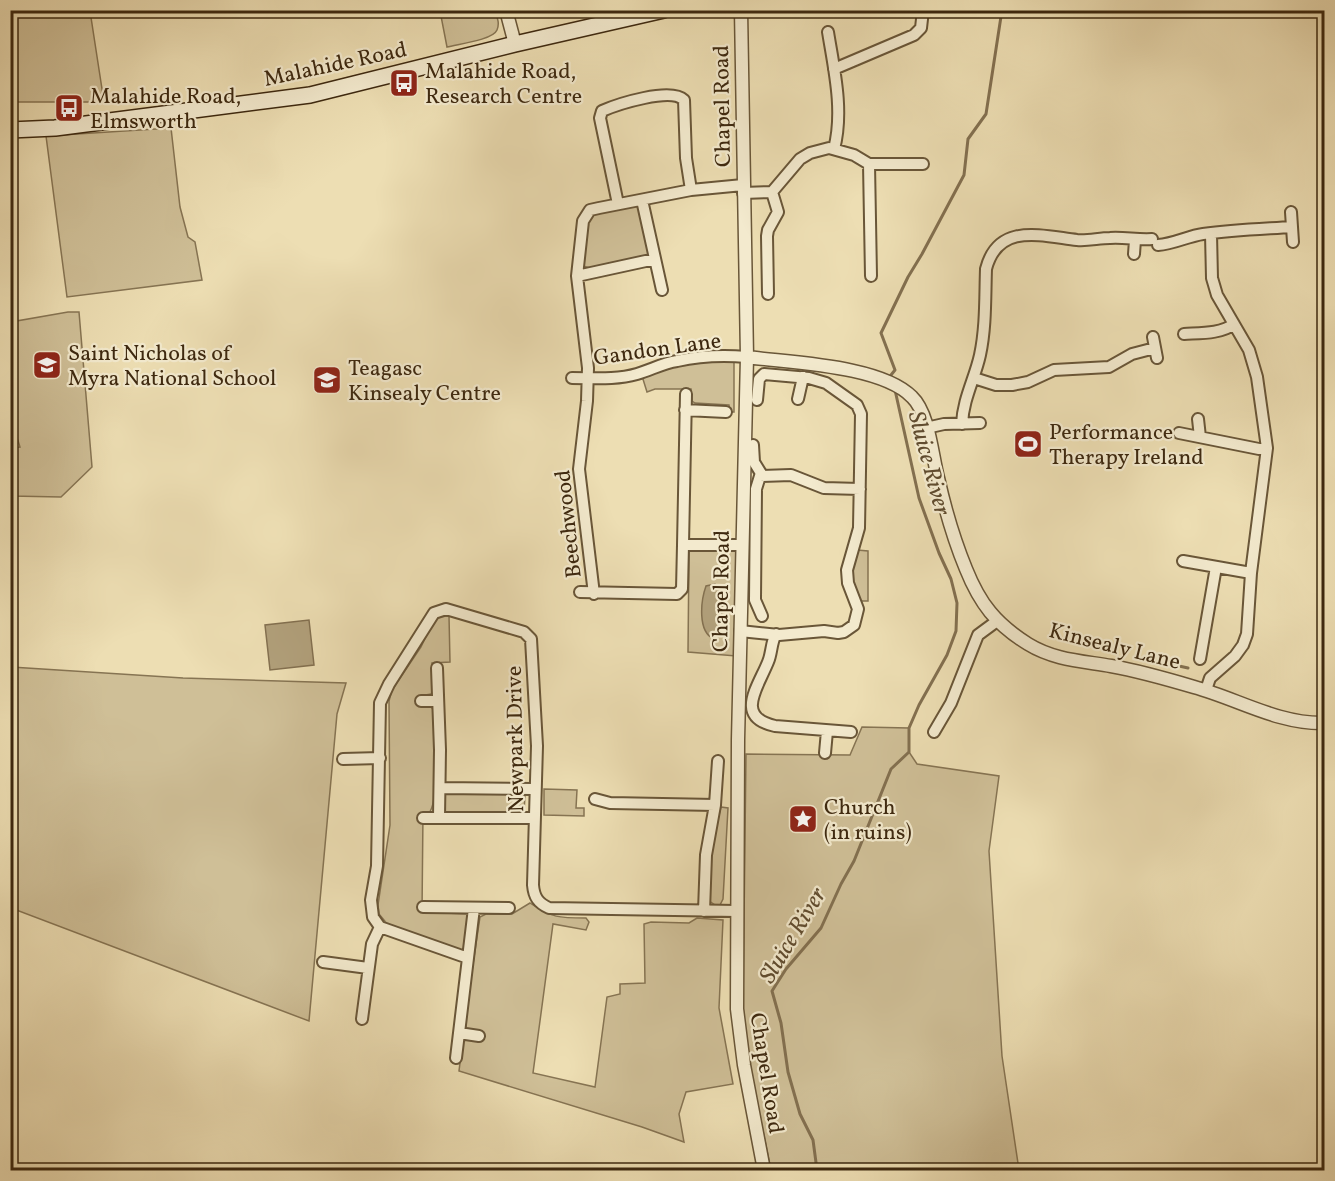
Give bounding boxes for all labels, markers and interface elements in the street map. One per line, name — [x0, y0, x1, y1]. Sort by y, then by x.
street label: Malahide Road — [261, 35, 410, 96]
street label: Chapel Road — [707, 45, 740, 167]
place label: Malahide Road, Research Centre — [425, 57, 582, 113]
bus stop icon: Malahide Road, Research Centre — [388, 67, 420, 99]
place label: Malahide Road, Elmsworth — [90, 82, 241, 138]
bus stop icon: Malahide Road, Elmsworth — [53, 92, 85, 124]
street label: Gandon Lane — [591, 326, 723, 375]
place label: Saint Nicholas of Myra National School — [68, 339, 276, 395]
school or university icon: Saint Nicholas of Myra National School — [31, 349, 63, 381]
place label: Teagasc Kinsealy Centre — [348, 354, 501, 410]
school or university icon: Teagasc Kinsealy Centre — [311, 364, 343, 396]
water label: Sluice River — [898, 408, 959, 520]
place label: Performance Therapy Ireland — [1049, 418, 1204, 474]
sports icon: Performance Therapy Ireland — [1012, 428, 1044, 460]
street label: Beechwood — [548, 468, 591, 579]
street label: Chapel Road — [706, 530, 739, 652]
street label: Kinsealy Lane — [1045, 616, 1183, 679]
street label: Newpark Drive — [500, 665, 533, 812]
place label: Church (in ruins) — [824, 793, 912, 849]
place icon: Church (in ruins) — [787, 803, 819, 835]
water label: Sluice River — [752, 881, 836, 991]
street label: Chapel Road — [741, 1011, 790, 1136]

